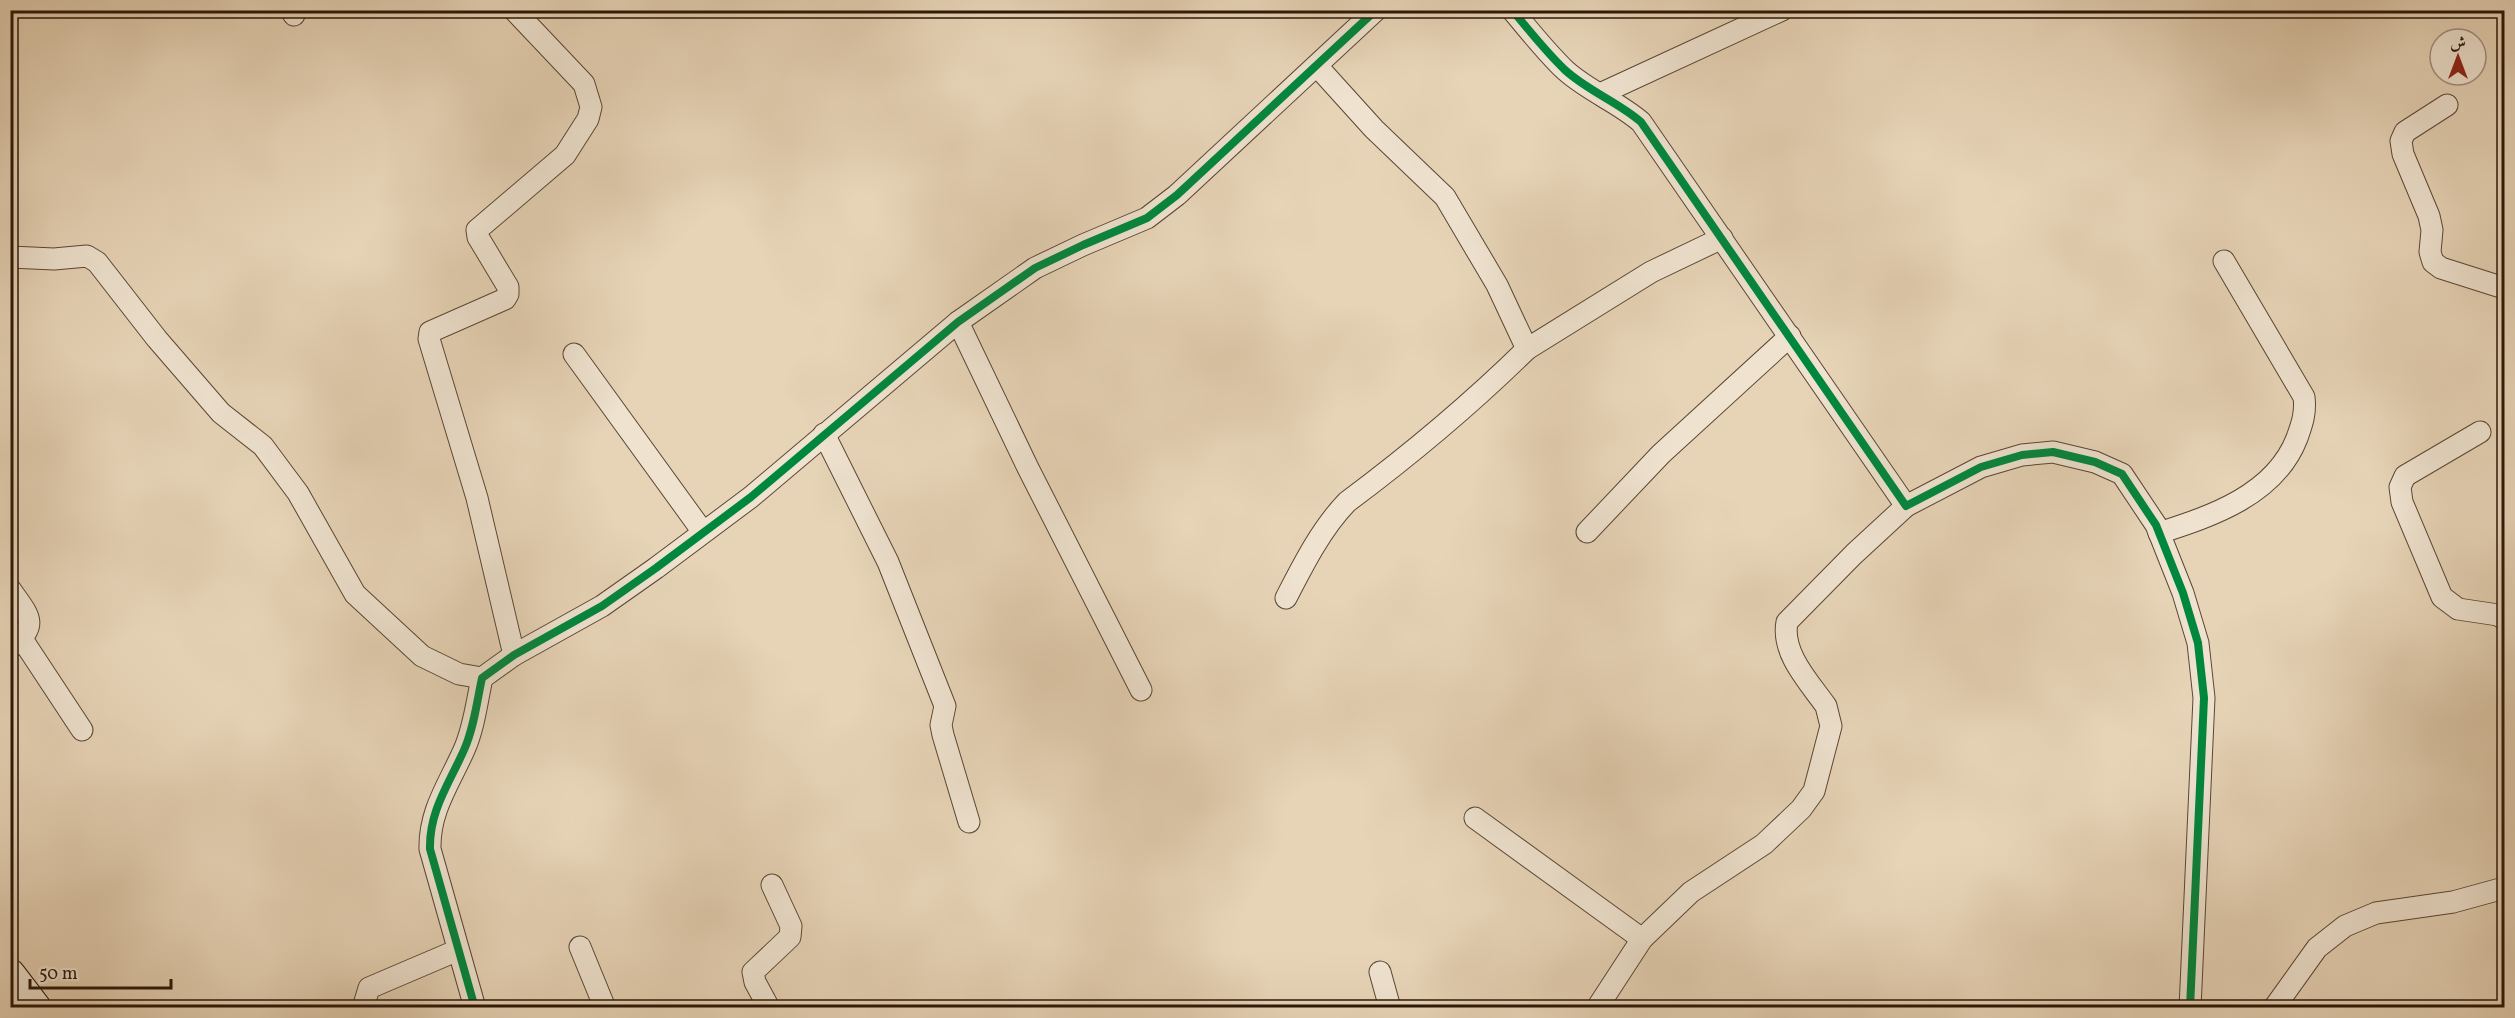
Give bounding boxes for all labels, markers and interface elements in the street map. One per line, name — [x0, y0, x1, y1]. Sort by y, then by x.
north arrow — [2428, 27, 2488, 87]
text: ش — [2450, 33, 2466, 55]
scale bar — [30, 952, 171, 990]
text: 50 m — [39, 962, 78, 987]

